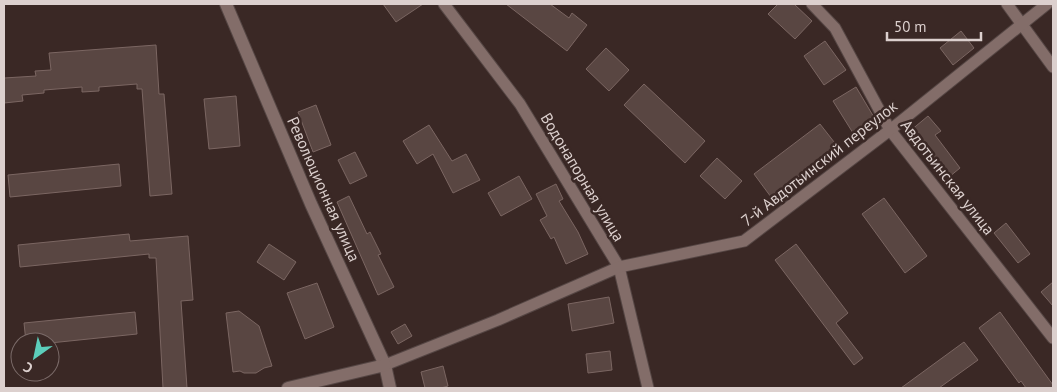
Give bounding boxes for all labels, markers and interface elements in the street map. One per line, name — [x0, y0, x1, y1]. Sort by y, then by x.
scale bar — [887, 10, 981, 42]
text: 50 m — [894, 17, 927, 36]
street label: 7-й Авдотьинский переулок — [737, 96, 901, 230]
street label: Водонапорная улица — [537, 109, 629, 245]
street label: Революционная улица — [283, 113, 365, 265]
street label: Авдотьинская улица — [897, 115, 999, 239]
north arrow — [10, 332, 60, 382]
text: С — [20, 358, 36, 378]

